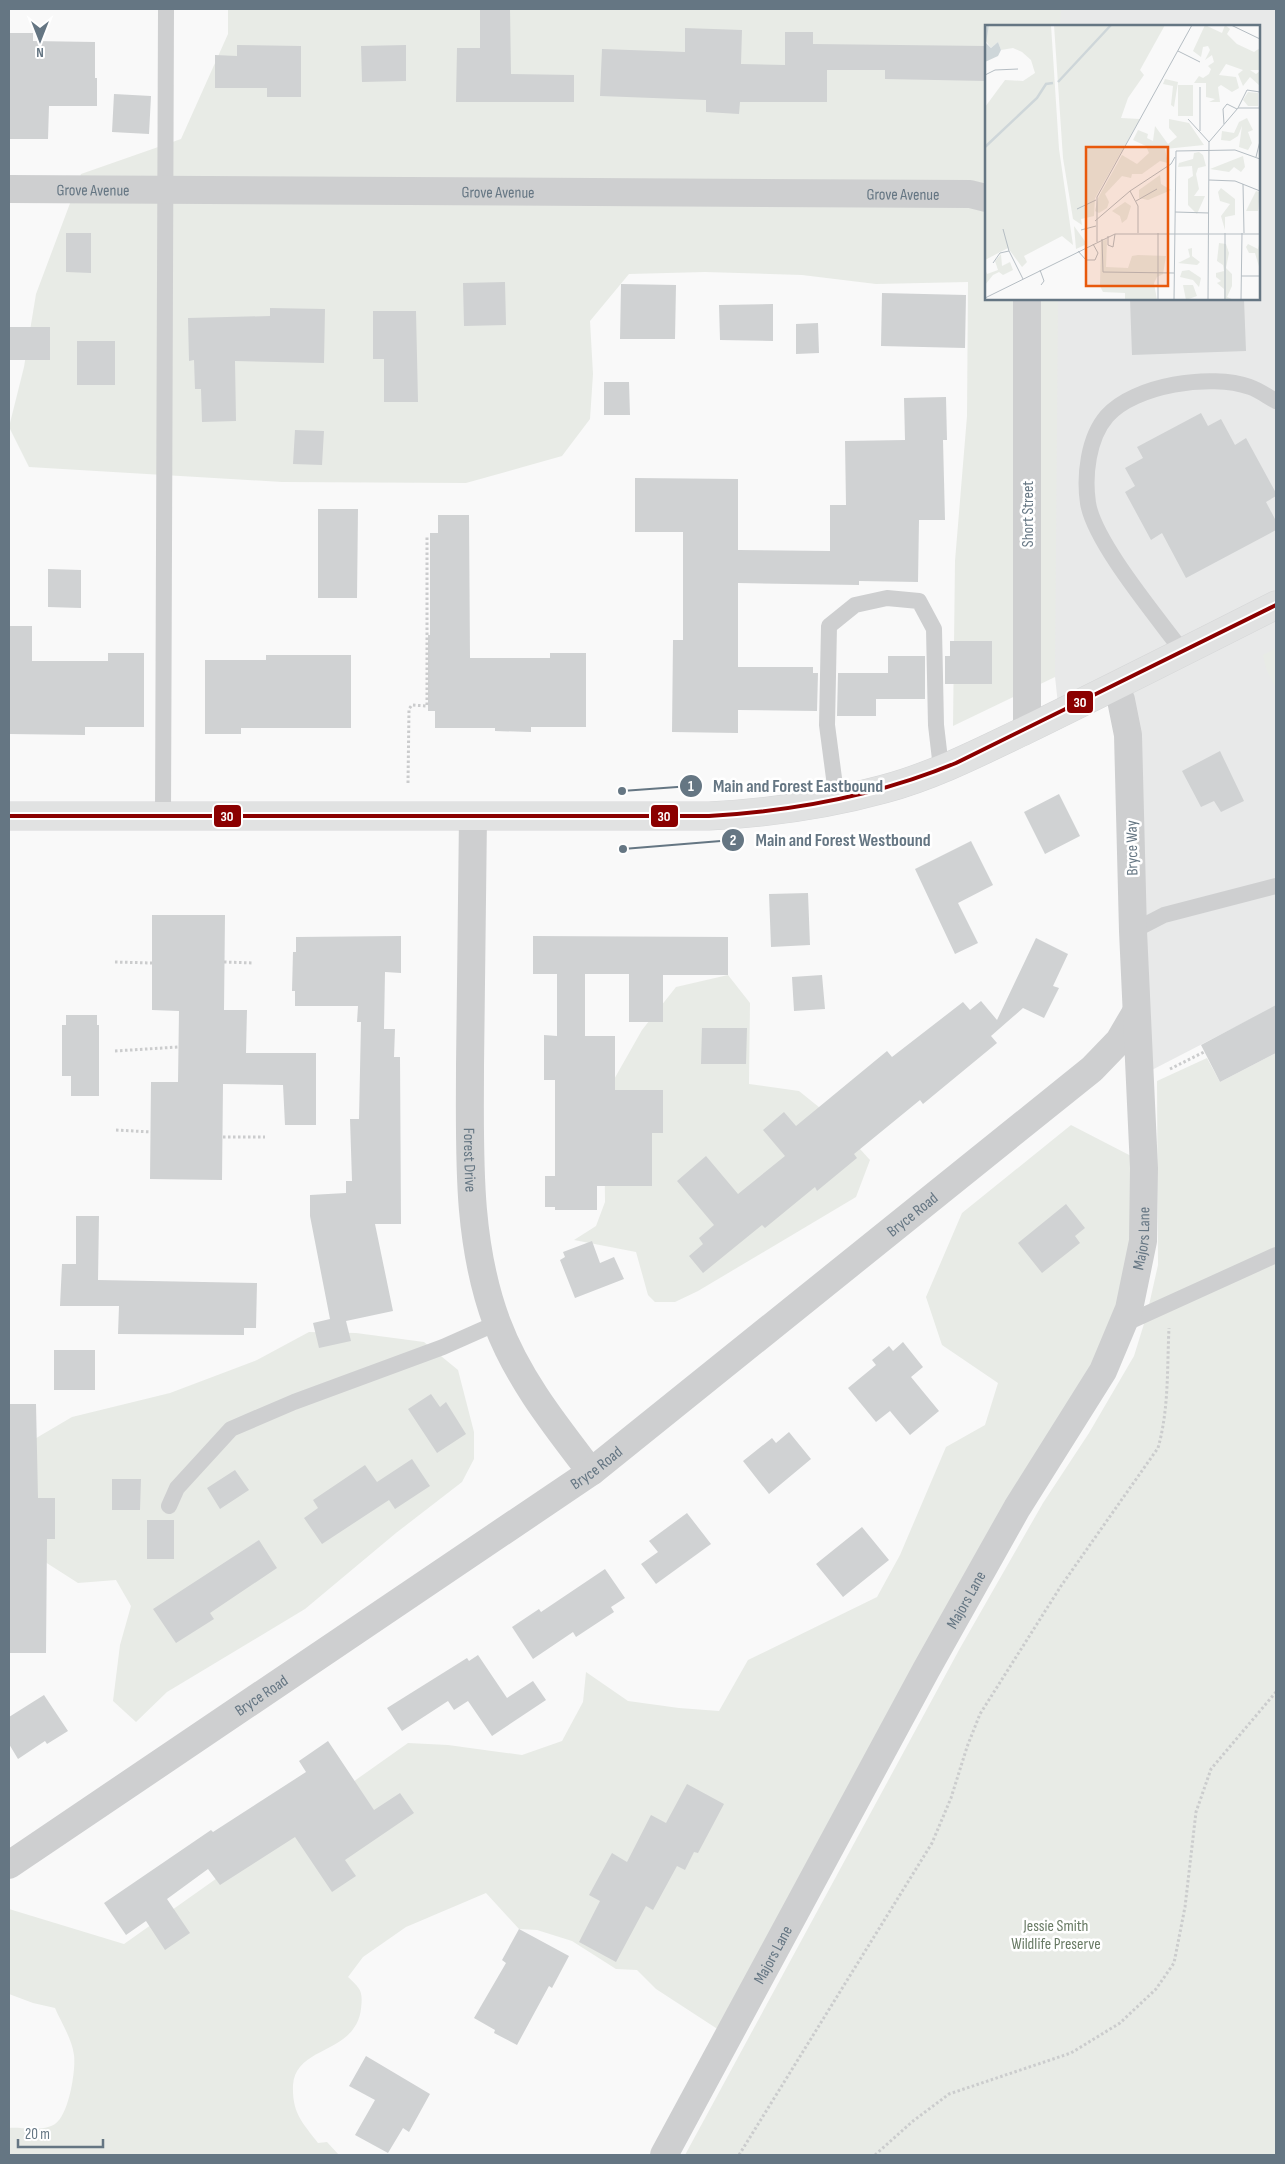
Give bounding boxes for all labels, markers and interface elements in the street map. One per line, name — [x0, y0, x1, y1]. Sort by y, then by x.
north arrow — [15, 15, 65, 65]
inset map — [985, 25, 1260, 300]
text: N — [36, 44, 44, 61]
street label: Grove Avenue — [56, 181, 130, 201]
street label: Grove Avenue — [461, 183, 535, 203]
street label: Grove Avenue — [866, 185, 940, 205]
street label: Short Street — [1019, 481, 1038, 547]
line badge: 30 — [1066, 690, 1094, 714]
text: 30 — [1074, 694, 1087, 711]
callout: Main and Forest Eastbound — [678, 769, 893, 802]
text: Main and Forest Eastbound — [713, 776, 883, 797]
text: 1 — [688, 777, 694, 796]
line badge: 30 — [213, 804, 242, 828]
line badge: 30 — [650, 804, 679, 828]
text: 30 — [221, 808, 234, 825]
text: 30 — [658, 808, 671, 825]
street label: Bryce Way — [1123, 820, 1142, 876]
callout: Main and Forest Westbound — [721, 823, 941, 856]
text: Main and Forest Westbound — [756, 830, 931, 851]
text: 2 — [730, 831, 736, 850]
street label: Forest Drive — [459, 1128, 480, 1193]
street label: Bryce Road — [883, 1189, 942, 1241]
street label: Majors Lane — [1129, 1207, 1154, 1272]
street label: Bryce Road — [567, 1443, 626, 1494]
street label: Majors Lane — [943, 1568, 991, 1633]
street label: Bryce Road — [232, 1671, 292, 1721]
park label: Jessie Smith Wildlife Preserve — [1011, 1917, 1101, 1954]
street label: Majors Lane — [750, 1923, 797, 1987]
scale bar — [18, 2116, 102, 2148]
text: 20 m — [25, 2125, 50, 2144]

